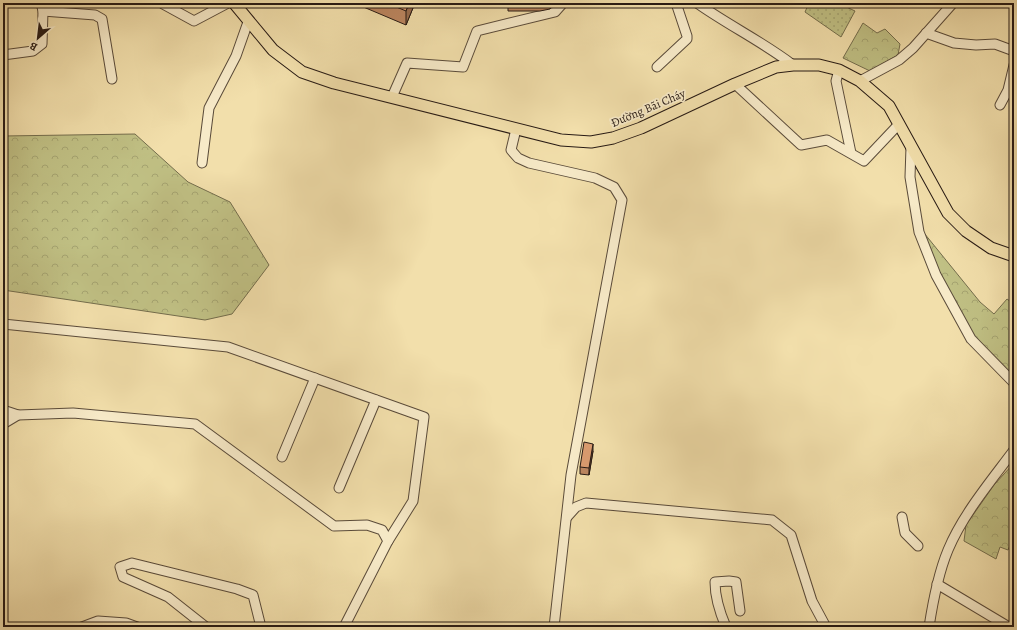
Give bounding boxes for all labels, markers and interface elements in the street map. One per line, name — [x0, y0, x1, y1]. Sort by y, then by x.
north arrow — [18, 18, 58, 58]
text: B — [27, 38, 40, 55]
street label: Đường Bãi Cháy — [608, 85, 688, 131]

